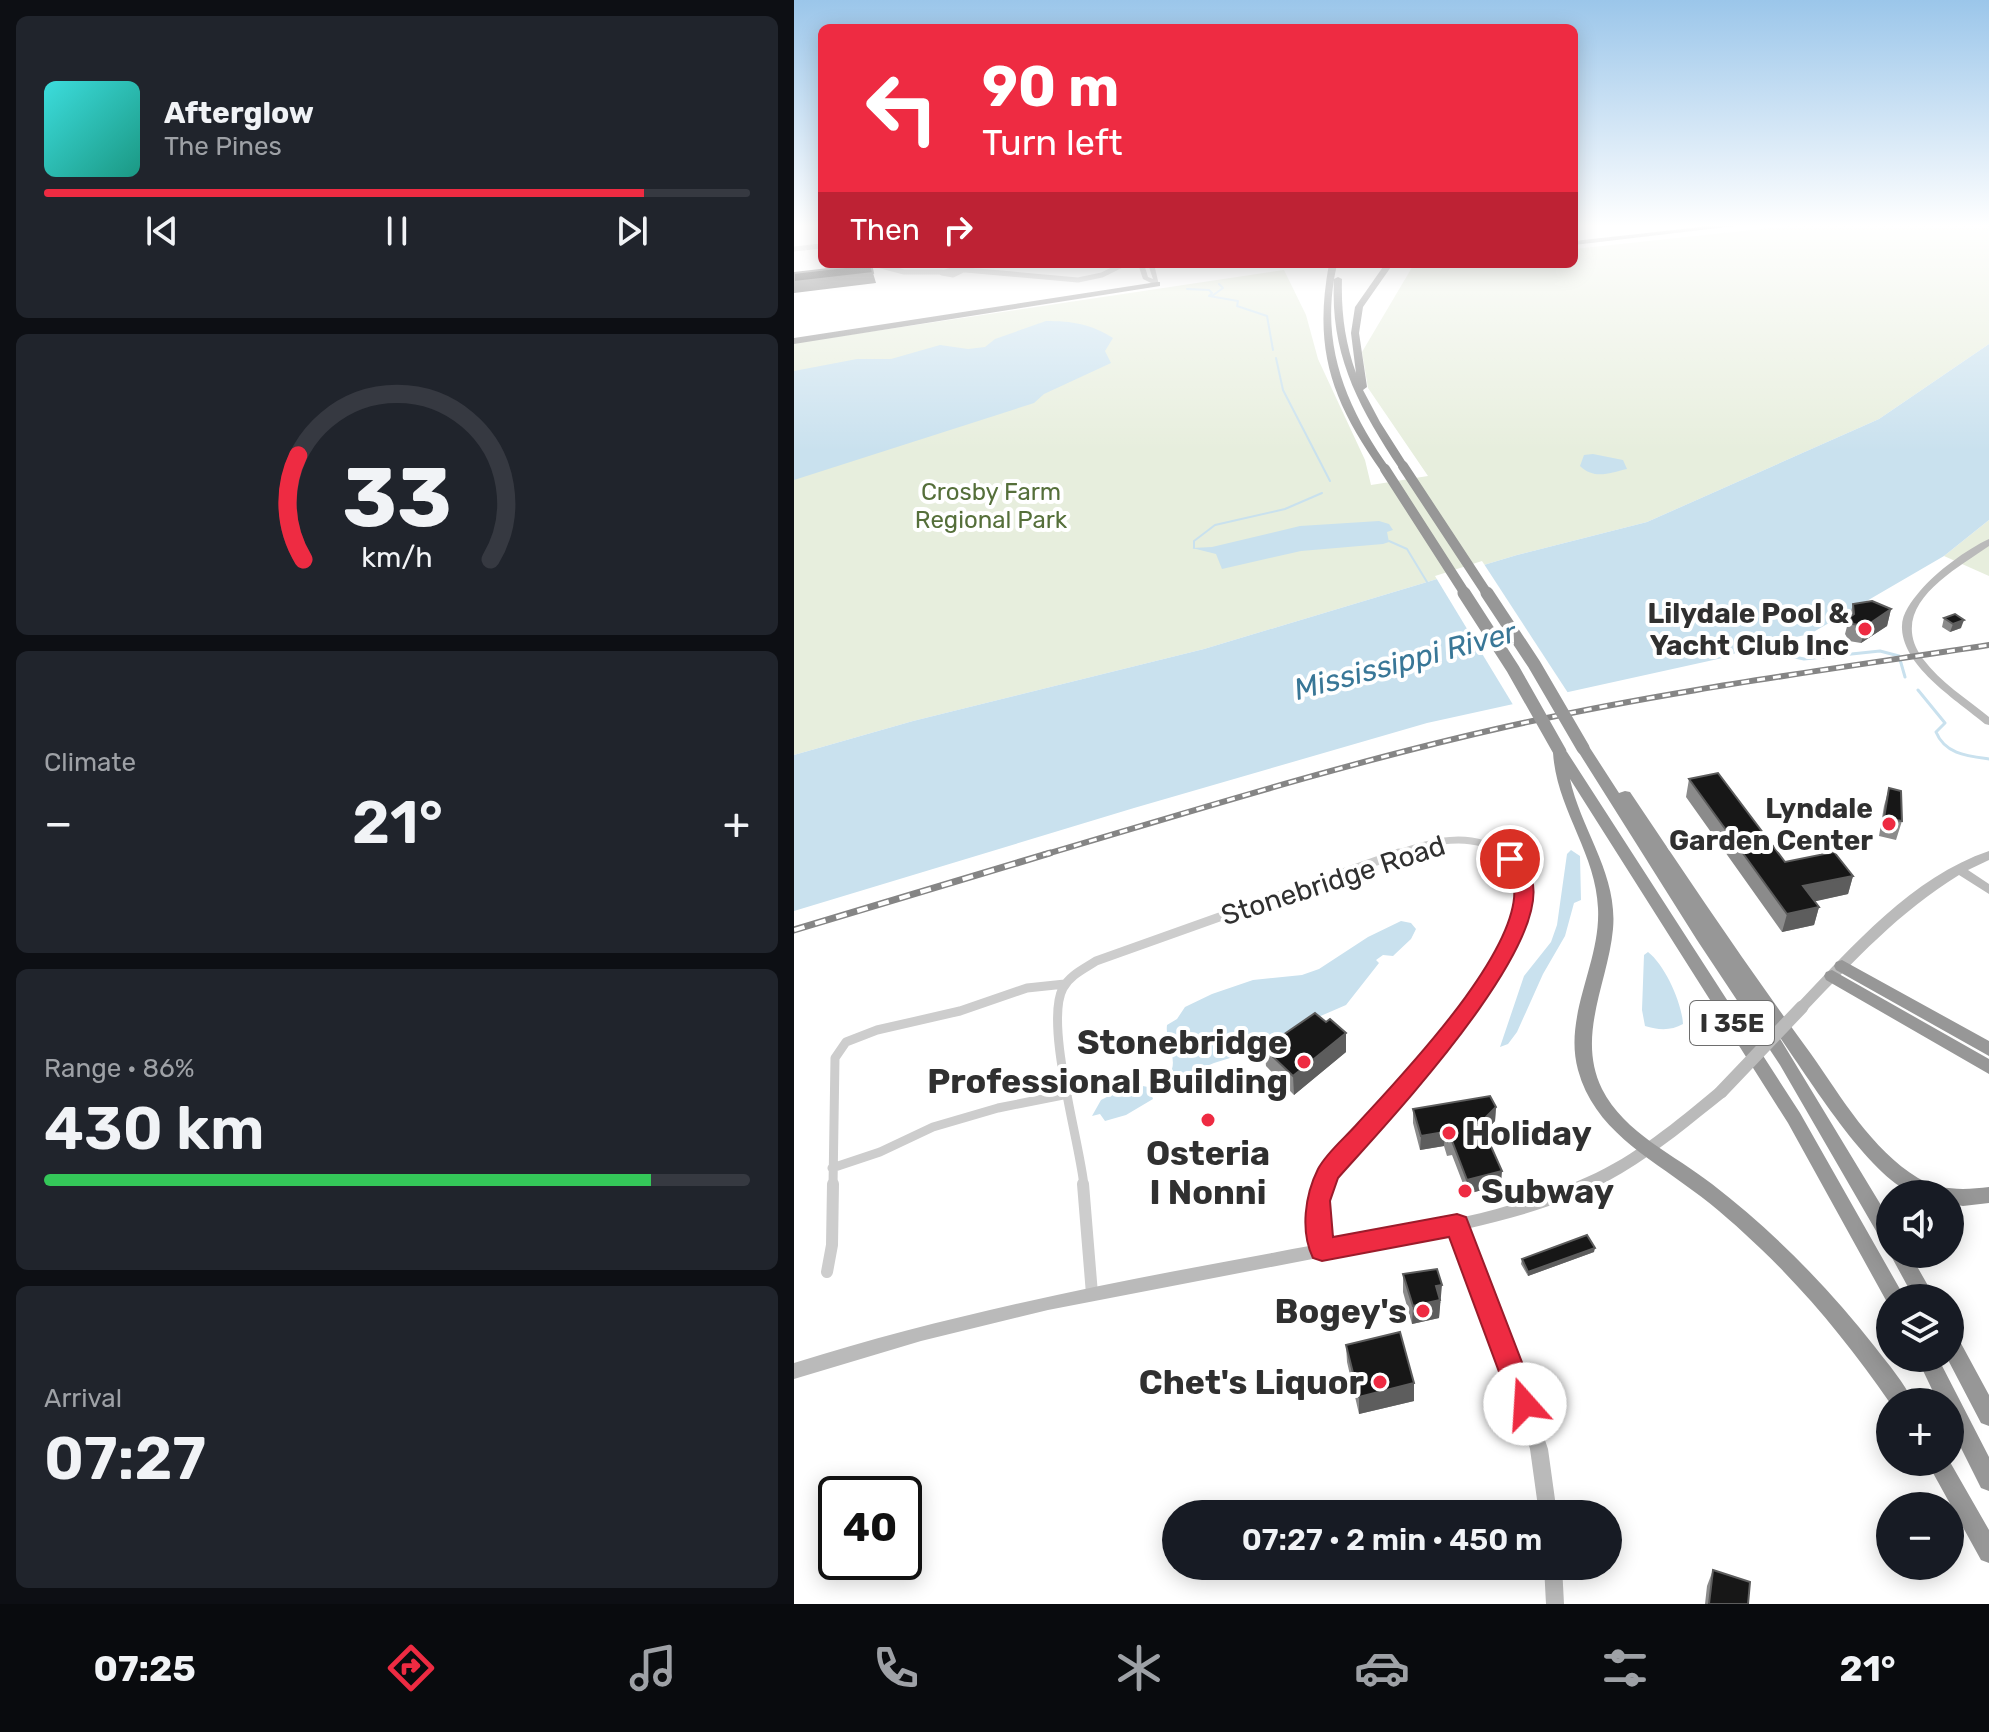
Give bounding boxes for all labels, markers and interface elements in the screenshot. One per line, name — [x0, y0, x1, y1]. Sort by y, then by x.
text: 90 m — [982, 54, 1119, 120]
icon: left — [850, 56, 954, 160]
text: Afterglow — [164, 95, 314, 131]
text: Turn left — [982, 121, 1123, 164]
text: The Pines — [164, 131, 282, 162]
icon: right — [936, 208, 980, 252]
icon: previous — [140, 209, 184, 253]
icon: pause — [375, 209, 419, 253]
icon: next — [610, 209, 654, 253]
text: Then — [850, 212, 920, 248]
text: 33 — [342, 448, 452, 547]
park label: Crosby Farm Regional Park — [915, 478, 1068, 534]
text: km/h — [361, 541, 433, 575]
place label: Lilydale Pool & Yacht Club Inc — [1648, 597, 1849, 662]
water label: Mississippi River — [1290, 614, 1522, 708]
marker: Lilydale Pool & Yacht Club Inc — [1856, 620, 1874, 638]
text: Climate — [44, 747, 136, 778]
text: 21° — [352, 787, 443, 858]
place label: Lyndale Garden Center — [1669, 792, 1873, 857]
text: − — [44, 797, 73, 849]
text: + — [723, 797, 750, 849]
marker: Lyndale Garden Center — [1880, 815, 1898, 833]
pin — [1476, 825, 1544, 893]
street label: Stonebridge Road — [1217, 829, 1449, 932]
icon: arrive — [1488, 837, 1532, 881]
road number: I 35E — [1690, 1001, 1774, 1045]
place label: Stonebridge Professional Building — [927, 1022, 1288, 1102]
text: Range · 86% — [44, 1053, 195, 1084]
marker: Stonebridge Professional Building — [1295, 1053, 1313, 1071]
text: 430 km — [44, 1093, 265, 1164]
marker: Osteria I Nonni — [1199, 1111, 1217, 1129]
place label: Holiday — [1465, 1113, 1592, 1154]
marker: Holiday — [1440, 1124, 1458, 1142]
place label: Osteria I Nonni — [1146, 1133, 1270, 1213]
place label: Subway — [1481, 1171, 1614, 1212]
map controls — [1876, 1180, 1964, 1580]
button: sound — [1876, 1180, 1964, 1268]
marker: Subway — [1456, 1182, 1474, 1200]
button: layers — [1876, 1284, 1964, 1372]
place label: Bogey's — [1275, 1291, 1407, 1332]
marker: Bogey's — [1414, 1302, 1432, 1320]
place label: Chet's Liquor — [1139, 1362, 1365, 1403]
position arrow — [1483, 1362, 1567, 1446]
marker: Chet's Liquor — [1371, 1373, 1389, 1391]
text: Arrival — [44, 1383, 122, 1414]
button: + — [1876, 1388, 1964, 1476]
text: 07:27 — [44, 1423, 206, 1494]
speed limit sign: 40 — [818, 1476, 922, 1580]
button: − — [1876, 1492, 1964, 1580]
text: 07:27 · 2 min · 450 m — [1242, 1522, 1542, 1558]
icon: directions — [383, 1640, 439, 1696]
icon: music — [625, 1640, 681, 1696]
icon: phone — [868, 1640, 924, 1696]
icon: climate — [1111, 1640, 1167, 1696]
icon: car — [1354, 1640, 1410, 1696]
icon: filters — [1597, 1640, 1653, 1696]
text: 07:25 — [93, 1647, 196, 1690]
text: 21° — [1839, 1647, 1896, 1690]

